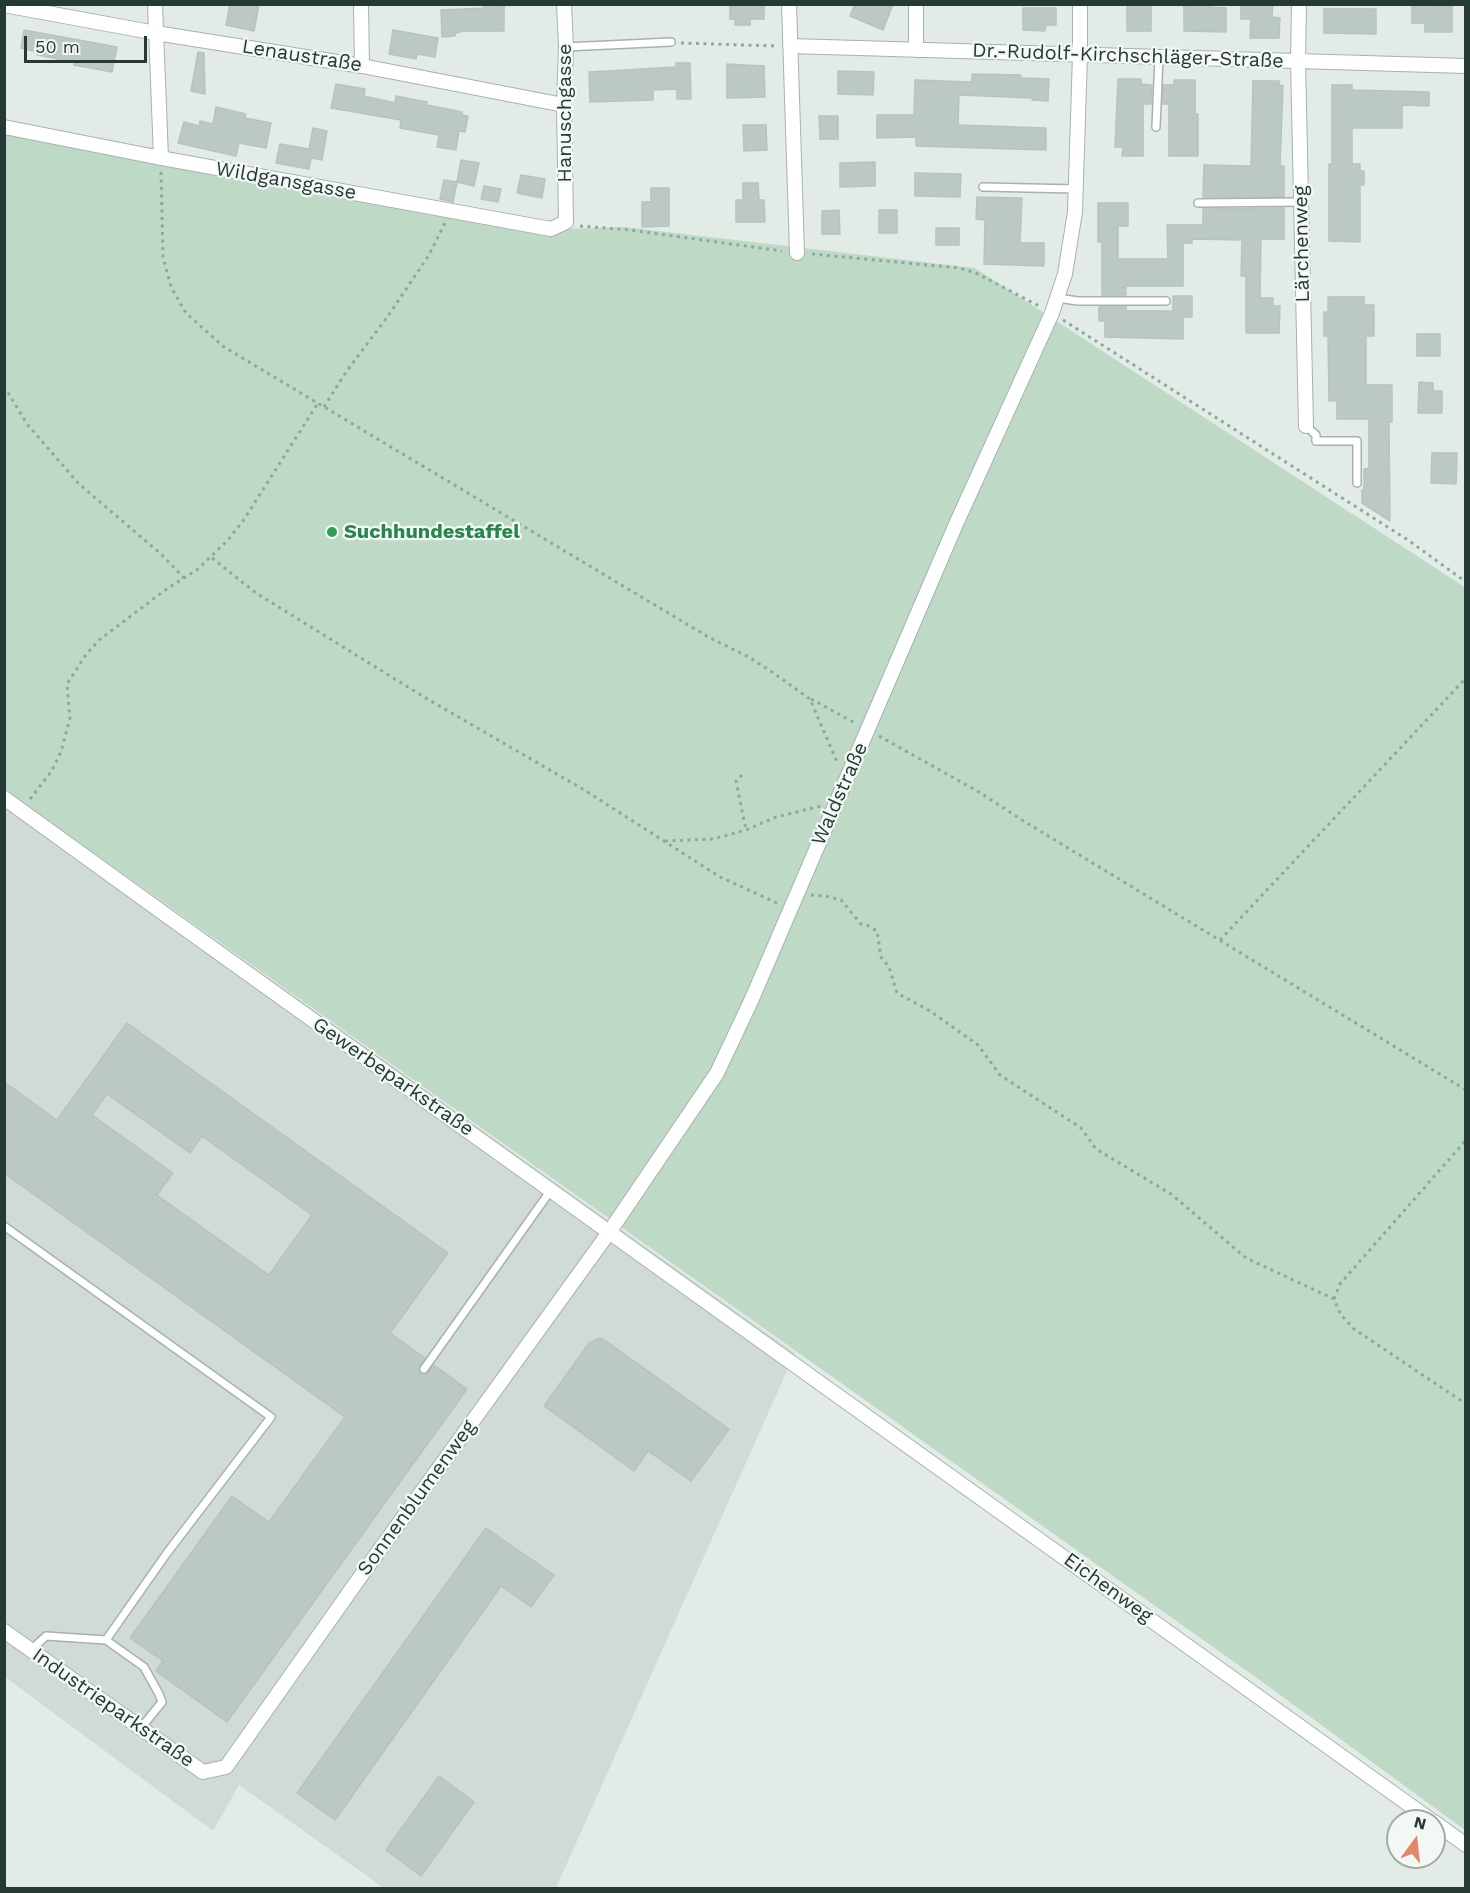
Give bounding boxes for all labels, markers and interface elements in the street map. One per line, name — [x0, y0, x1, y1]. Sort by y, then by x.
scale bar — [27, 24, 150, 62]
street label: Lenaustraße — [240, 35, 364, 77]
text: 50 m — [35, 36, 80, 57]
street label: Dr.-Rudolf-Kirchschläger-Straße — [972, 39, 1284, 73]
street label: Hanuschgasse — [553, 43, 577, 183]
street label: Wildgansgasse — [214, 157, 358, 205]
street label: Lärchenweg — [1289, 185, 1315, 303]
place label: Suchhundestaffel — [344, 520, 520, 544]
marker: Suchhundestaffel — [325, 525, 339, 539]
street label: Waldstraße — [807, 739, 873, 849]
street label: Gewerbeparkstraße — [308, 1012, 478, 1142]
street label: Sonnenblumenweg — [353, 1416, 481, 1580]
street label: Eichenweg — [1059, 1548, 1157, 1628]
street label: Industrieparkstraße — [27, 1643, 199, 1773]
north arrow — [1386, 1809, 1446, 1869]
text: N — [1412, 1812, 1428, 1834]

